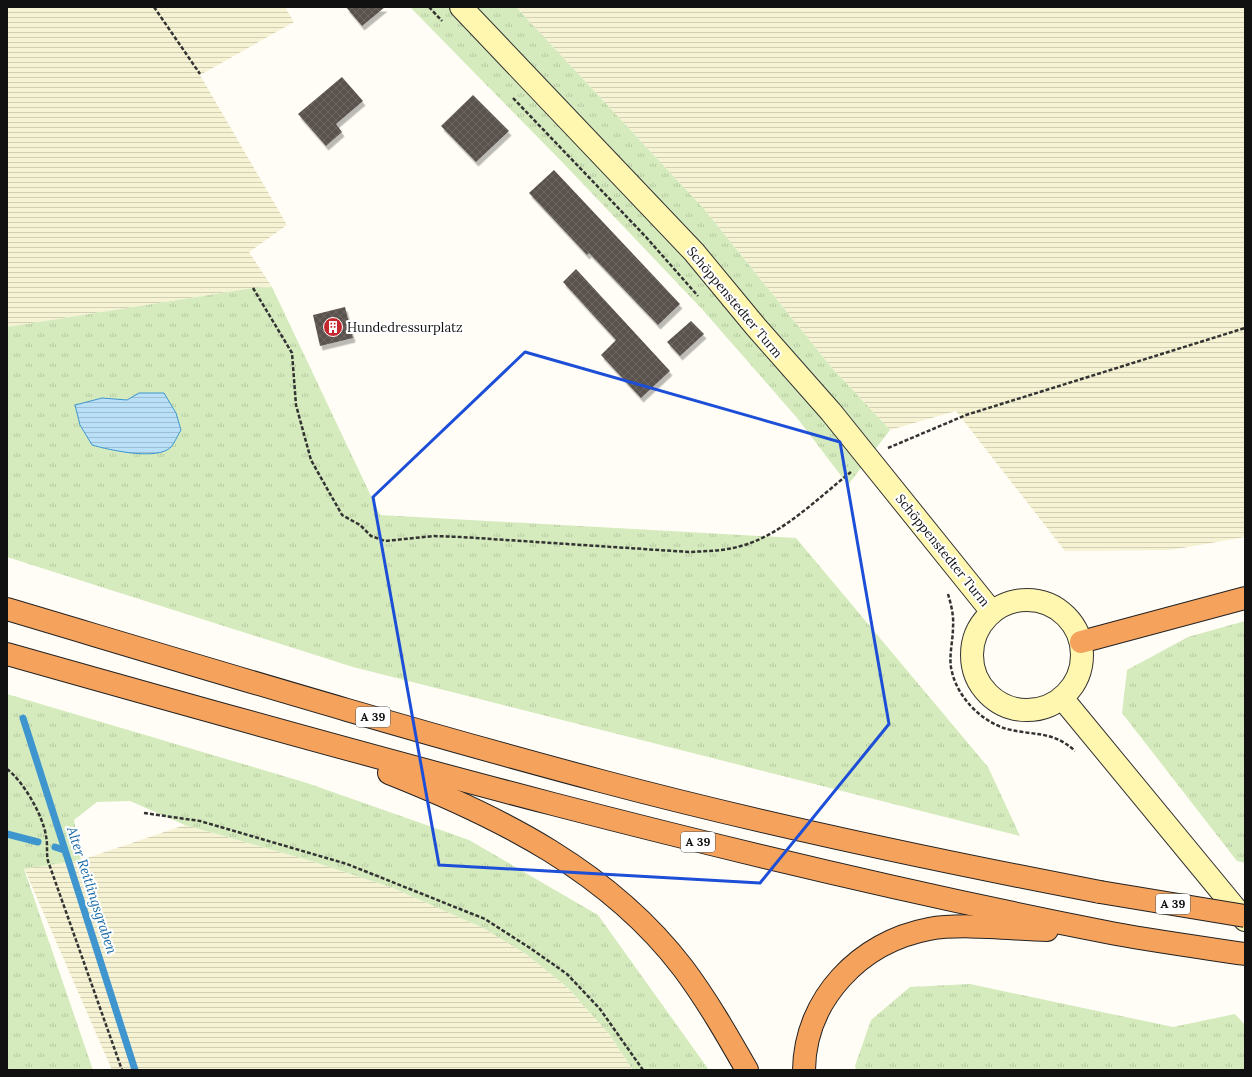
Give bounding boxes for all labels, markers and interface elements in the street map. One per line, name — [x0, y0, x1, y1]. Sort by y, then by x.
street label: Schöppenstedter Turm — [683, 243, 786, 362]
building icon: Hundedressurplatz — [322, 316, 344, 338]
place label: Hundedressurplatz — [347, 319, 463, 336]
street label: Schöppenstedter Turm — [892, 491, 994, 610]
road number: A 39 — [356, 707, 390, 727]
water label: Alter Reitlingsgraben — [63, 823, 121, 957]
road number: A 39 — [681, 832, 715, 852]
road number: A 39 — [1156, 894, 1190, 914]

